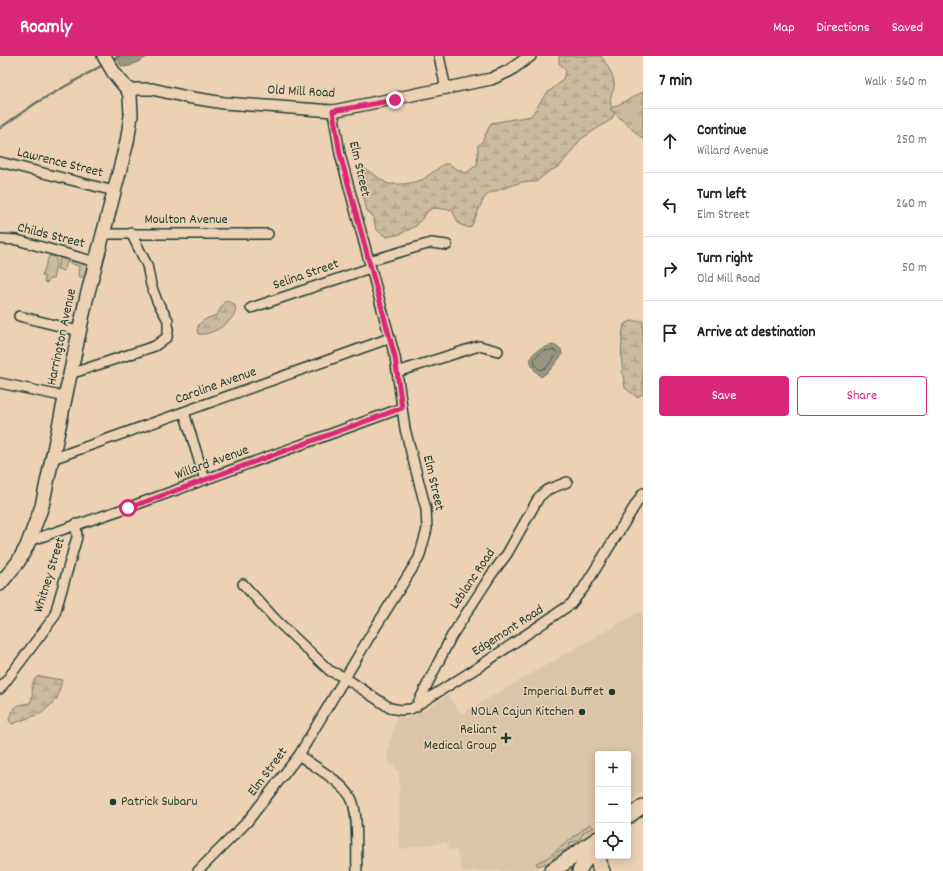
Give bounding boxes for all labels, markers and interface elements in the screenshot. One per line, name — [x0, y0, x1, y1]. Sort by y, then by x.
text: Roamly — [20, 15, 72, 42]
text: Map — [773, 18, 795, 38]
text: Directions — [817, 18, 870, 38]
text: Saved — [892, 18, 923, 38]
text: 7 min — [659, 70, 692, 94]
text: Walk · 560 m — [865, 73, 927, 92]
street label: Old Mill Road — [267, 80, 335, 104]
route end — [386, 91, 404, 109]
text: Continue — [697, 120, 746, 142]
icon: ahead — [659, 130, 681, 152]
text: 250 m — [896, 131, 927, 150]
street label: Elm Street — [343, 139, 375, 199]
text: Willard Avenue — [697, 142, 769, 161]
street label: Lawrence Street — [15, 143, 105, 183]
text: Turn left — [697, 184, 746, 206]
icon: left — [659, 194, 681, 216]
text: 260 m — [896, 195, 927, 214]
text: Elm Street — [697, 206, 750, 225]
street label: Moulton Avenue — [144, 210, 228, 230]
street label: Childs Street — [15, 218, 87, 254]
text: Turn right — [697, 248, 753, 270]
street label: Selina Street — [270, 254, 342, 296]
icon: right — [659, 258, 681, 280]
text: 50 m — [902, 259, 927, 278]
text: Old Mill Road — [697, 270, 760, 289]
street label: Harrington Avenue — [42, 287, 82, 387]
icon: arrive — [659, 322, 681, 344]
text: Arrive at destination — [697, 322, 815, 344]
street label: Caroline Avenue — [173, 362, 259, 410]
button: Save — [659, 376, 789, 416]
button: Share — [797, 376, 927, 416]
street label: Willard Avenue — [172, 440, 252, 486]
street label: Elm Street — [417, 453, 449, 513]
route start — [119, 499, 137, 517]
street label: Whitney Street — [29, 535, 71, 615]
street label: Leblanc Road — [445, 545, 501, 613]
street label: Edgemont Road — [468, 600, 548, 662]
place label: Imperial Buffet — [523, 682, 604, 702]
marker: Imperial Buffet — [607, 687, 617, 697]
place label: NOLA Cajun Kitchen — [471, 702, 574, 722]
marker: NOLA Cajun Kitchen — [577, 707, 587, 717]
place label: Reliant Medical Group — [424, 720, 497, 756]
marker: Reliant Medical Group — [500, 732, 512, 744]
street label: Elm Street — [243, 743, 293, 801]
map controls — [595, 751, 631, 859]
button: + — [595, 751, 631, 787]
button: − — [595, 787, 631, 823]
place label: Patrick Subaru — [121, 792, 197, 812]
marker: Patrick Subaru — [108, 797, 118, 807]
button: locate — [595, 823, 631, 859]

